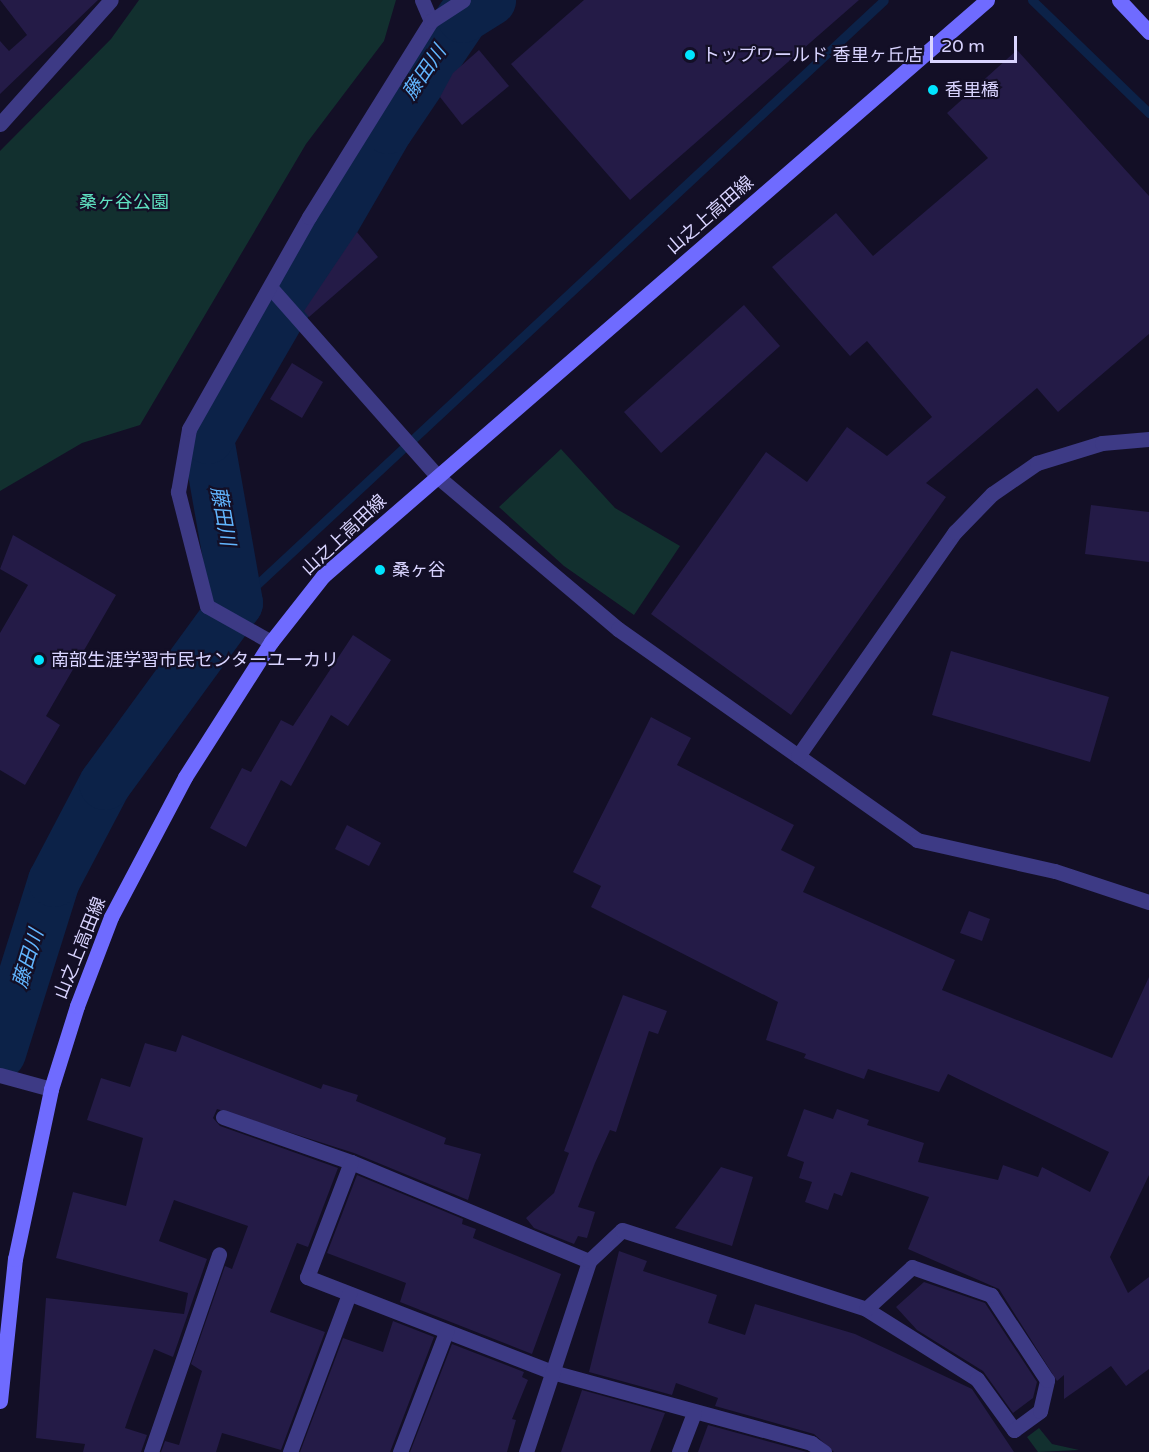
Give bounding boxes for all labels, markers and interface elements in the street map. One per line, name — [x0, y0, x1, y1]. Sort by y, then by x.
scale bar — [933, 24, 1020, 62]
text: 20 m — [941, 35, 985, 57]
water label: 藤田川 — [398, 41, 452, 105]
place label: トップワールド 香里ヶ丘店 — [702, 44, 923, 66]
marker: トップワールド 香里ヶ丘店 — [683, 48, 697, 62]
place label: 香里橋 — [945, 79, 999, 101]
marker: 香里橋 — [926, 83, 940, 97]
street label: 山之上高田線 — [662, 171, 758, 259]
park label: 桑ヶ谷公園 — [79, 191, 169, 213]
water label: 藤田川 — [205, 484, 239, 548]
street label: 山之上高田線 — [297, 490, 391, 580]
place label: 桑ヶ谷 — [392, 559, 446, 581]
marker: 桑ヶ谷 — [373, 563, 387, 577]
place label: 南部生涯学習市民センターユーカリ — [51, 649, 339, 671]
marker: 南部生涯学習市民センターユーカリ — [32, 653, 46, 667]
street label: 山之上高田線 — [50, 894, 110, 1002]
water label: 藤田川 — [9, 927, 49, 991]

